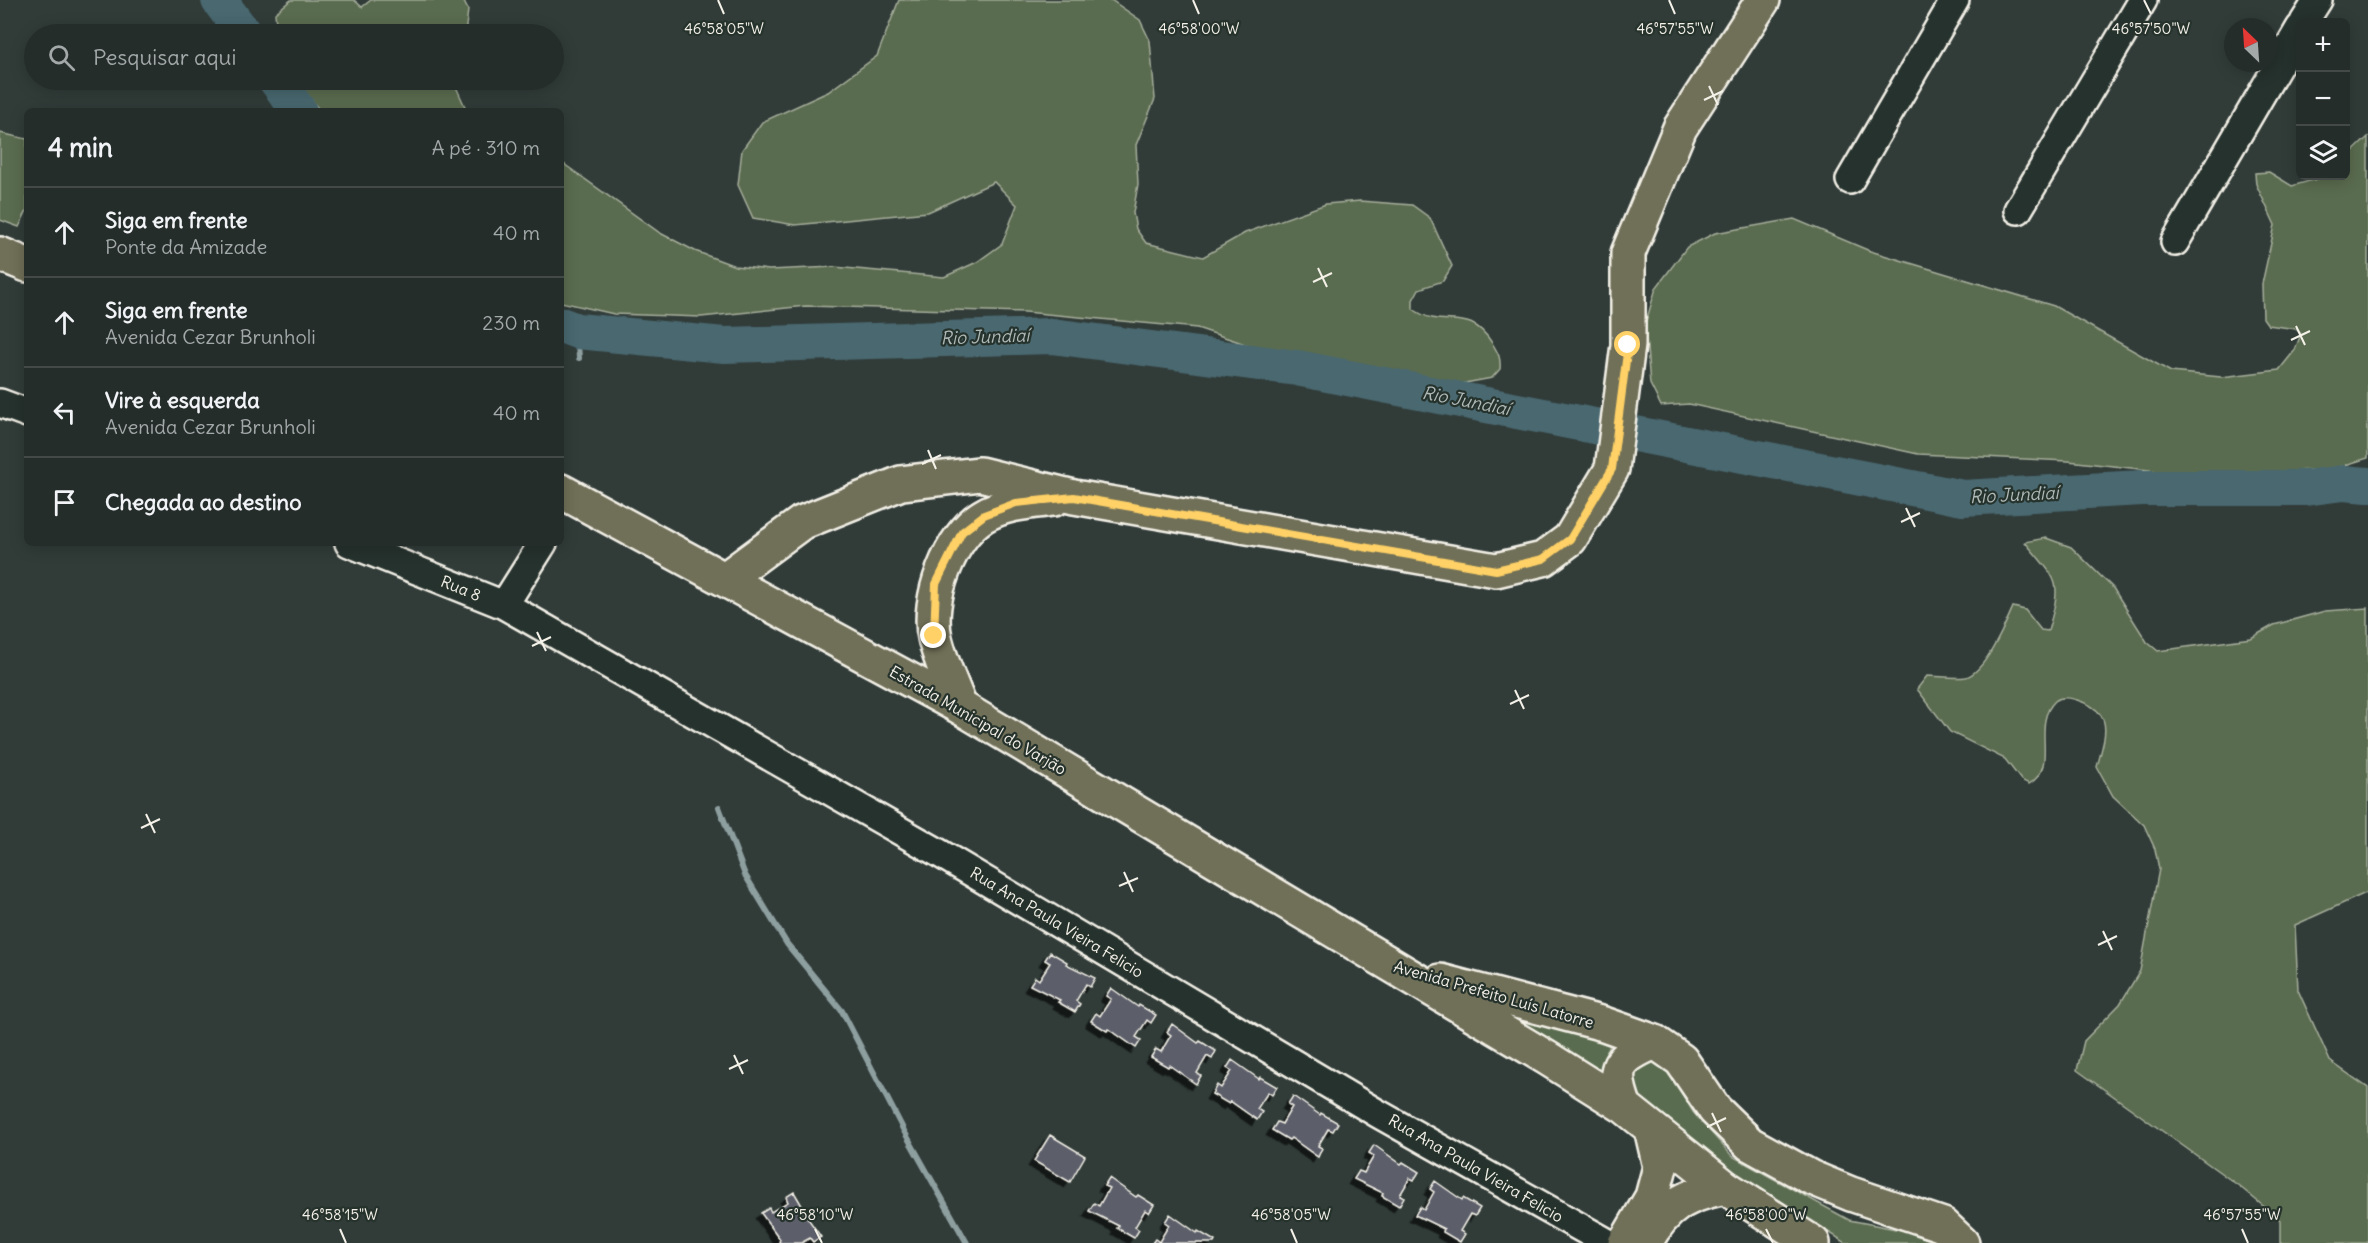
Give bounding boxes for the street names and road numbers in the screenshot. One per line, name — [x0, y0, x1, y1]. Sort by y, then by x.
street label: Rua 8 — [438, 571, 484, 605]
street label: Estrada Municipal do Varjão — [886, 661, 1070, 779]
street label: Rua Ana Paula Vieira Felicio — [967, 862, 1147, 982]
street label: Avenida Prefeito Luís Latorre — [1392, 956, 1596, 1032]
street label: Rua Ana Paula Vieira Felicio — [1385, 1110, 1567, 1226]

